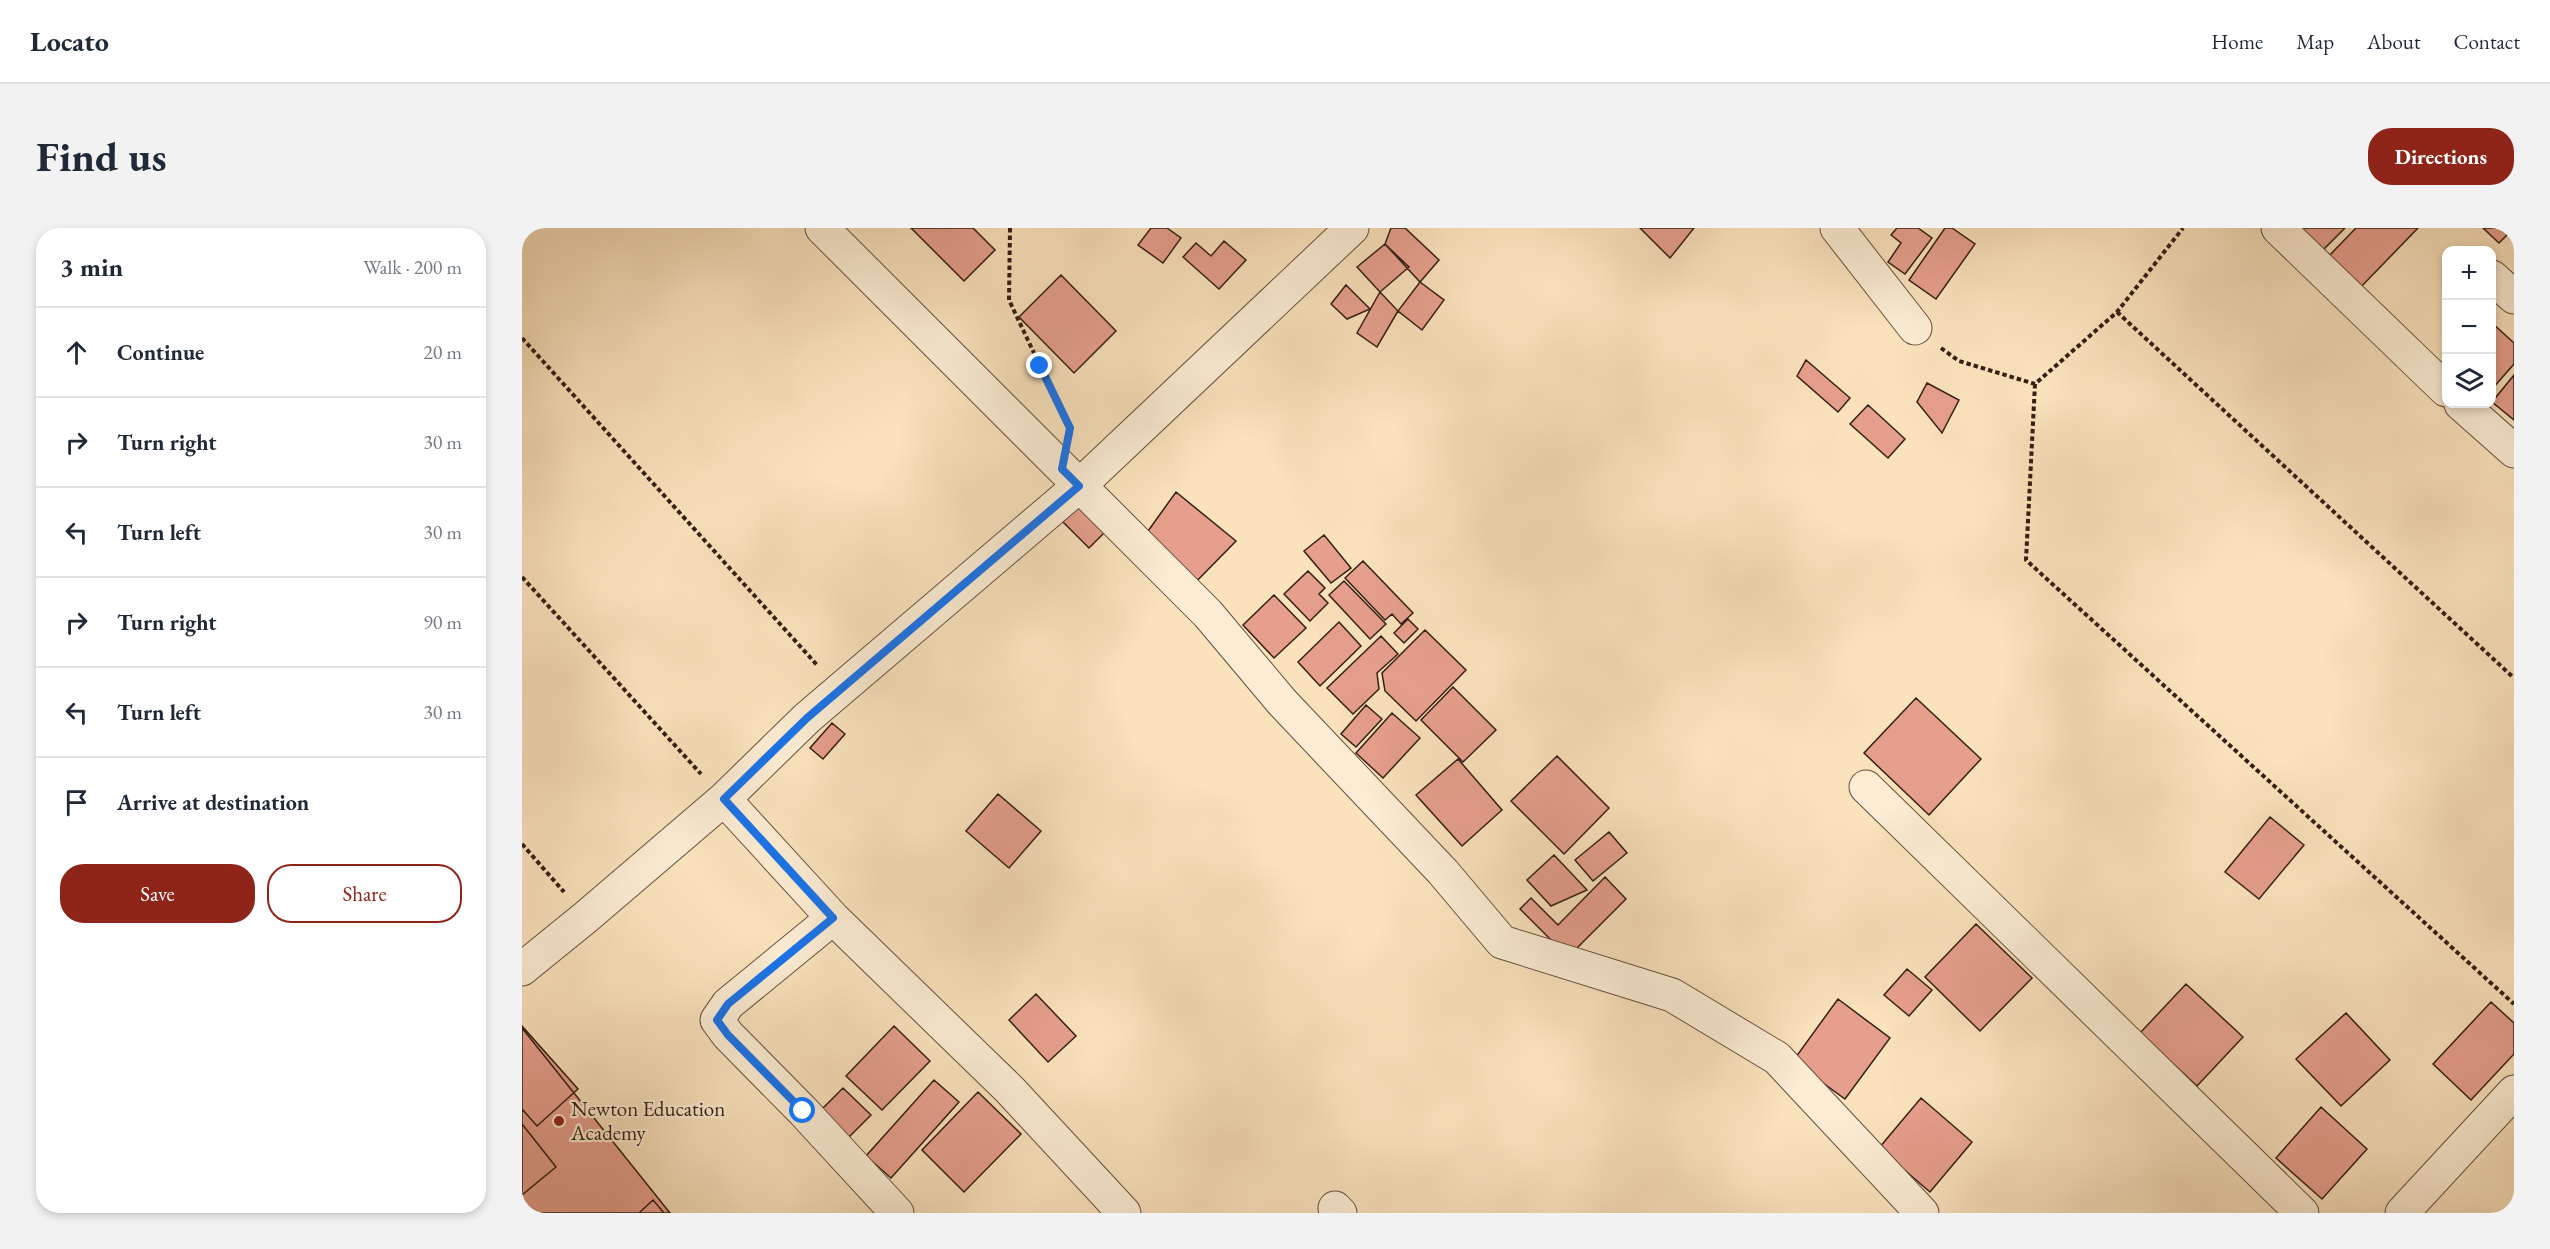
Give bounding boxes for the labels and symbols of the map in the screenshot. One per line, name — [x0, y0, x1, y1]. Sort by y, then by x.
route end — [1026, 352, 1052, 378]
place label: Newton Education Academy — [570, 1095, 725, 1146]
route start — [789, 1097, 815, 1123]
marker: Newton Education Academy — [552, 1114, 566, 1128]

